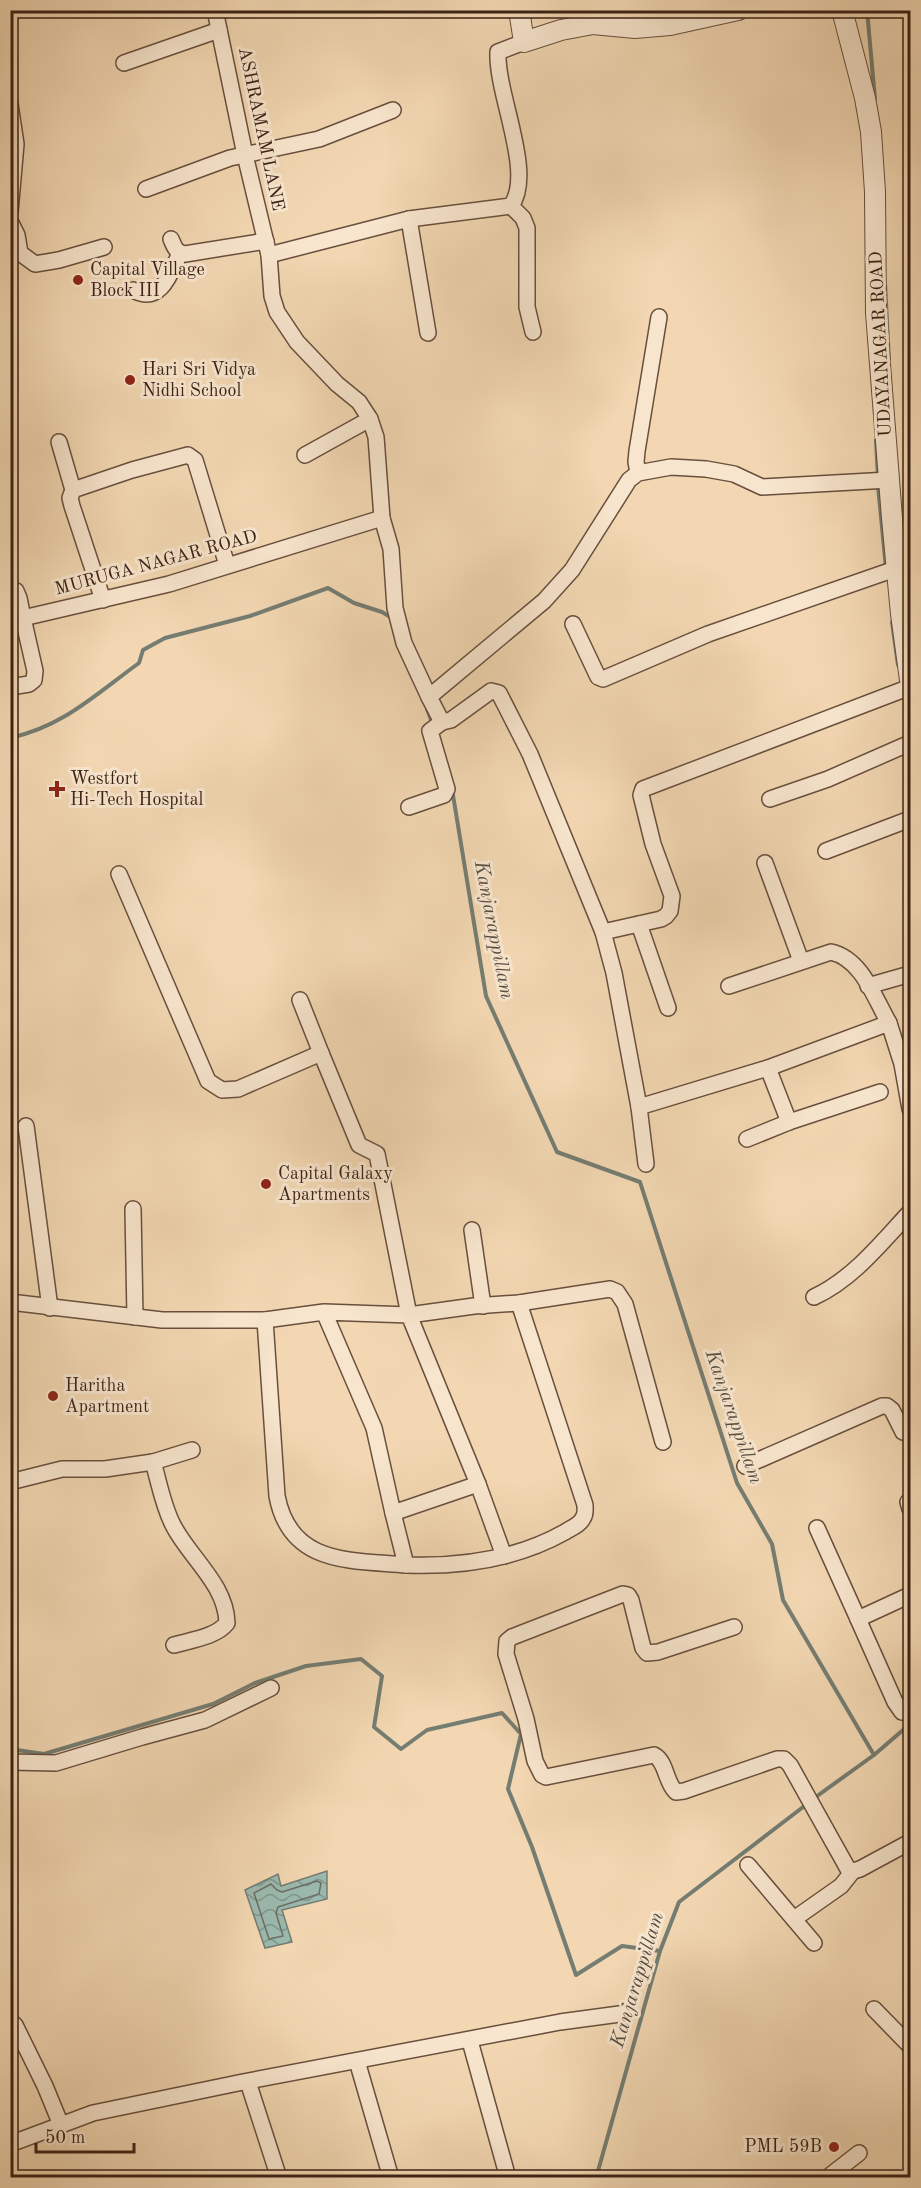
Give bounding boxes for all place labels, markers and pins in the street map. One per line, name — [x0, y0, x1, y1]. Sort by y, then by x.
place label: Capital Village Block III — [90, 261, 205, 300]
marker: Capital Village Block III — [71, 273, 85, 287]
place label: Hari Sri Vidya Nidhi School — [142, 361, 256, 400]
marker: Hari Sri Vidya Nidhi School — [123, 373, 137, 387]
place label: Westfort Hi-Tech Hospital — [70, 770, 204, 809]
marker: Westfort Hi-Tech Hospital — [48, 780, 66, 798]
place label: Capital Galaxy Apartments — [278, 1165, 393, 1204]
marker: Capital Galaxy Apartments — [259, 1177, 273, 1191]
place label: Haritha Apartment — [65, 1377, 149, 1416]
marker: Haritha Apartment — [46, 1389, 60, 1403]
place label: PML 59B — [744, 2138, 822, 2156]
marker: PML 59B — [827, 2140, 841, 2154]

